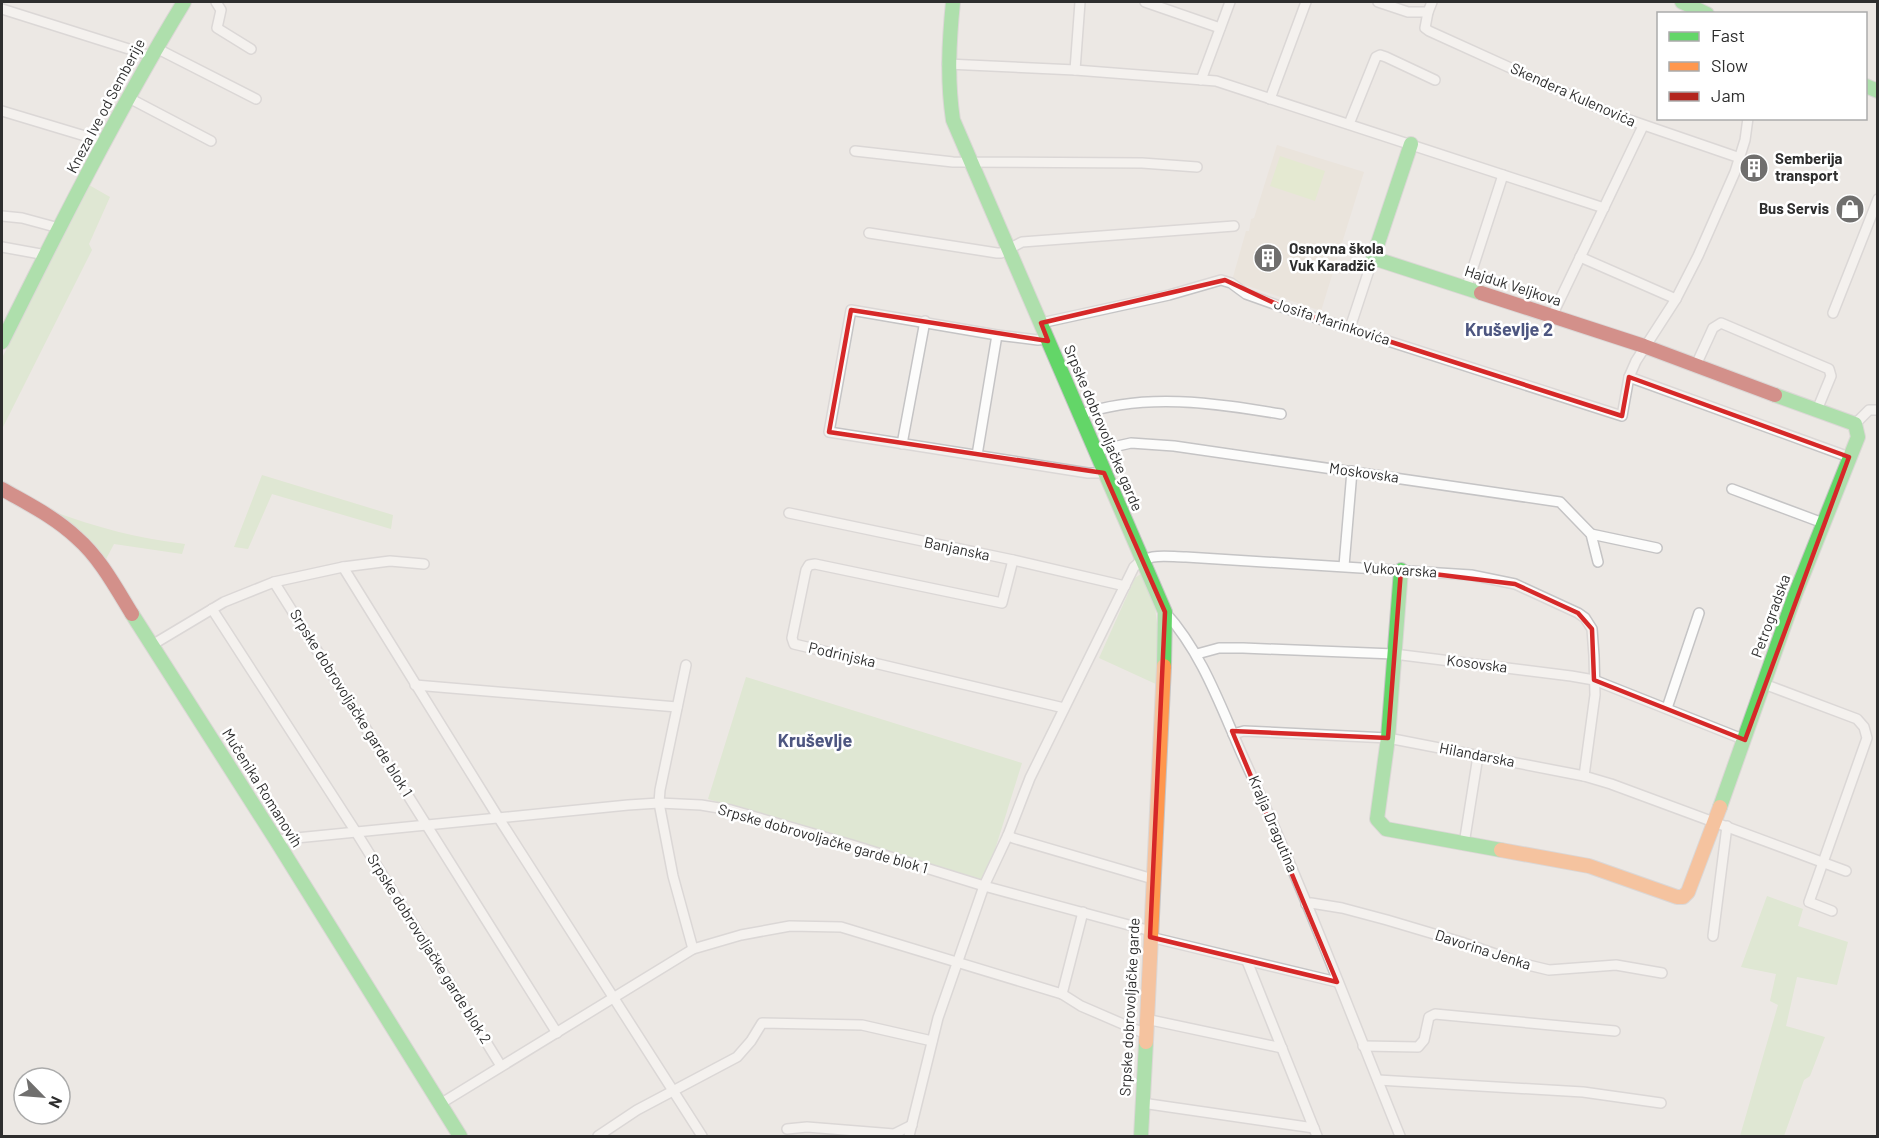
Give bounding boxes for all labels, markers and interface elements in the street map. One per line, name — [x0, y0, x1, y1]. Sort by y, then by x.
legend — [1657, 12, 1867, 120]
text: Fast — [1711, 24, 1745, 46]
street label: Kneza Ive od Semberije — [62, 35, 148, 176]
text: Slow — [1711, 54, 1748, 76]
street label: Skendera Kulenovića — [1508, 58, 1639, 130]
text: Jam — [1711, 84, 1745, 106]
place label: Semberija transport — [1775, 149, 1843, 184]
building icon: Semberija transport — [1738, 152, 1770, 184]
shop icon: Bus Servis — [1834, 193, 1866, 225]
place label: Bus Servis — [1759, 199, 1829, 217]
place label: Osnovna škola Vuk Karadžić — [1289, 239, 1384, 274]
building icon: Osnovna škola Vuk Karadžić — [1252, 242, 1284, 274]
street label: Hajduk Veljkova — [1463, 261, 1564, 309]
street label: Josifa Marinkovića — [1272, 294, 1393, 348]
district label: Kruševlje 2 — [1465, 318, 1553, 340]
street label: Srpske dobrovoljačke garde — [1061, 342, 1147, 513]
street label: Moskovska — [1328, 458, 1400, 486]
street label: Banjanska — [923, 532, 992, 564]
street label: Vukovarska — [1362, 557, 1438, 581]
street label: Petrogradska — [1747, 572, 1793, 660]
street label: Srpske dobrovoljačke garde blok 1 — [287, 605, 417, 799]
street label: Podrinjska — [807, 638, 878, 670]
street label: Kosovska — [1446, 650, 1509, 676]
street label: Mučenika Romanovih — [219, 725, 307, 850]
district label: Kruševlje — [778, 729, 852, 751]
street label: Hilandarska — [1438, 738, 1516, 770]
street label: Kralja Dragutina — [1245, 772, 1302, 875]
street label: Srpske dobrovoljačke garde blok 1 — [716, 799, 930, 877]
street label: Srpske dobrovoljačke garde blok 2 — [364, 850, 496, 1047]
street label: Srpske dobrovoljačke garde — [1115, 917, 1143, 1097]
street label: Davorina Jenka — [1433, 925, 1533, 973]
north arrow — [12, 1066, 72, 1126]
text: N — [45, 1094, 67, 1111]

